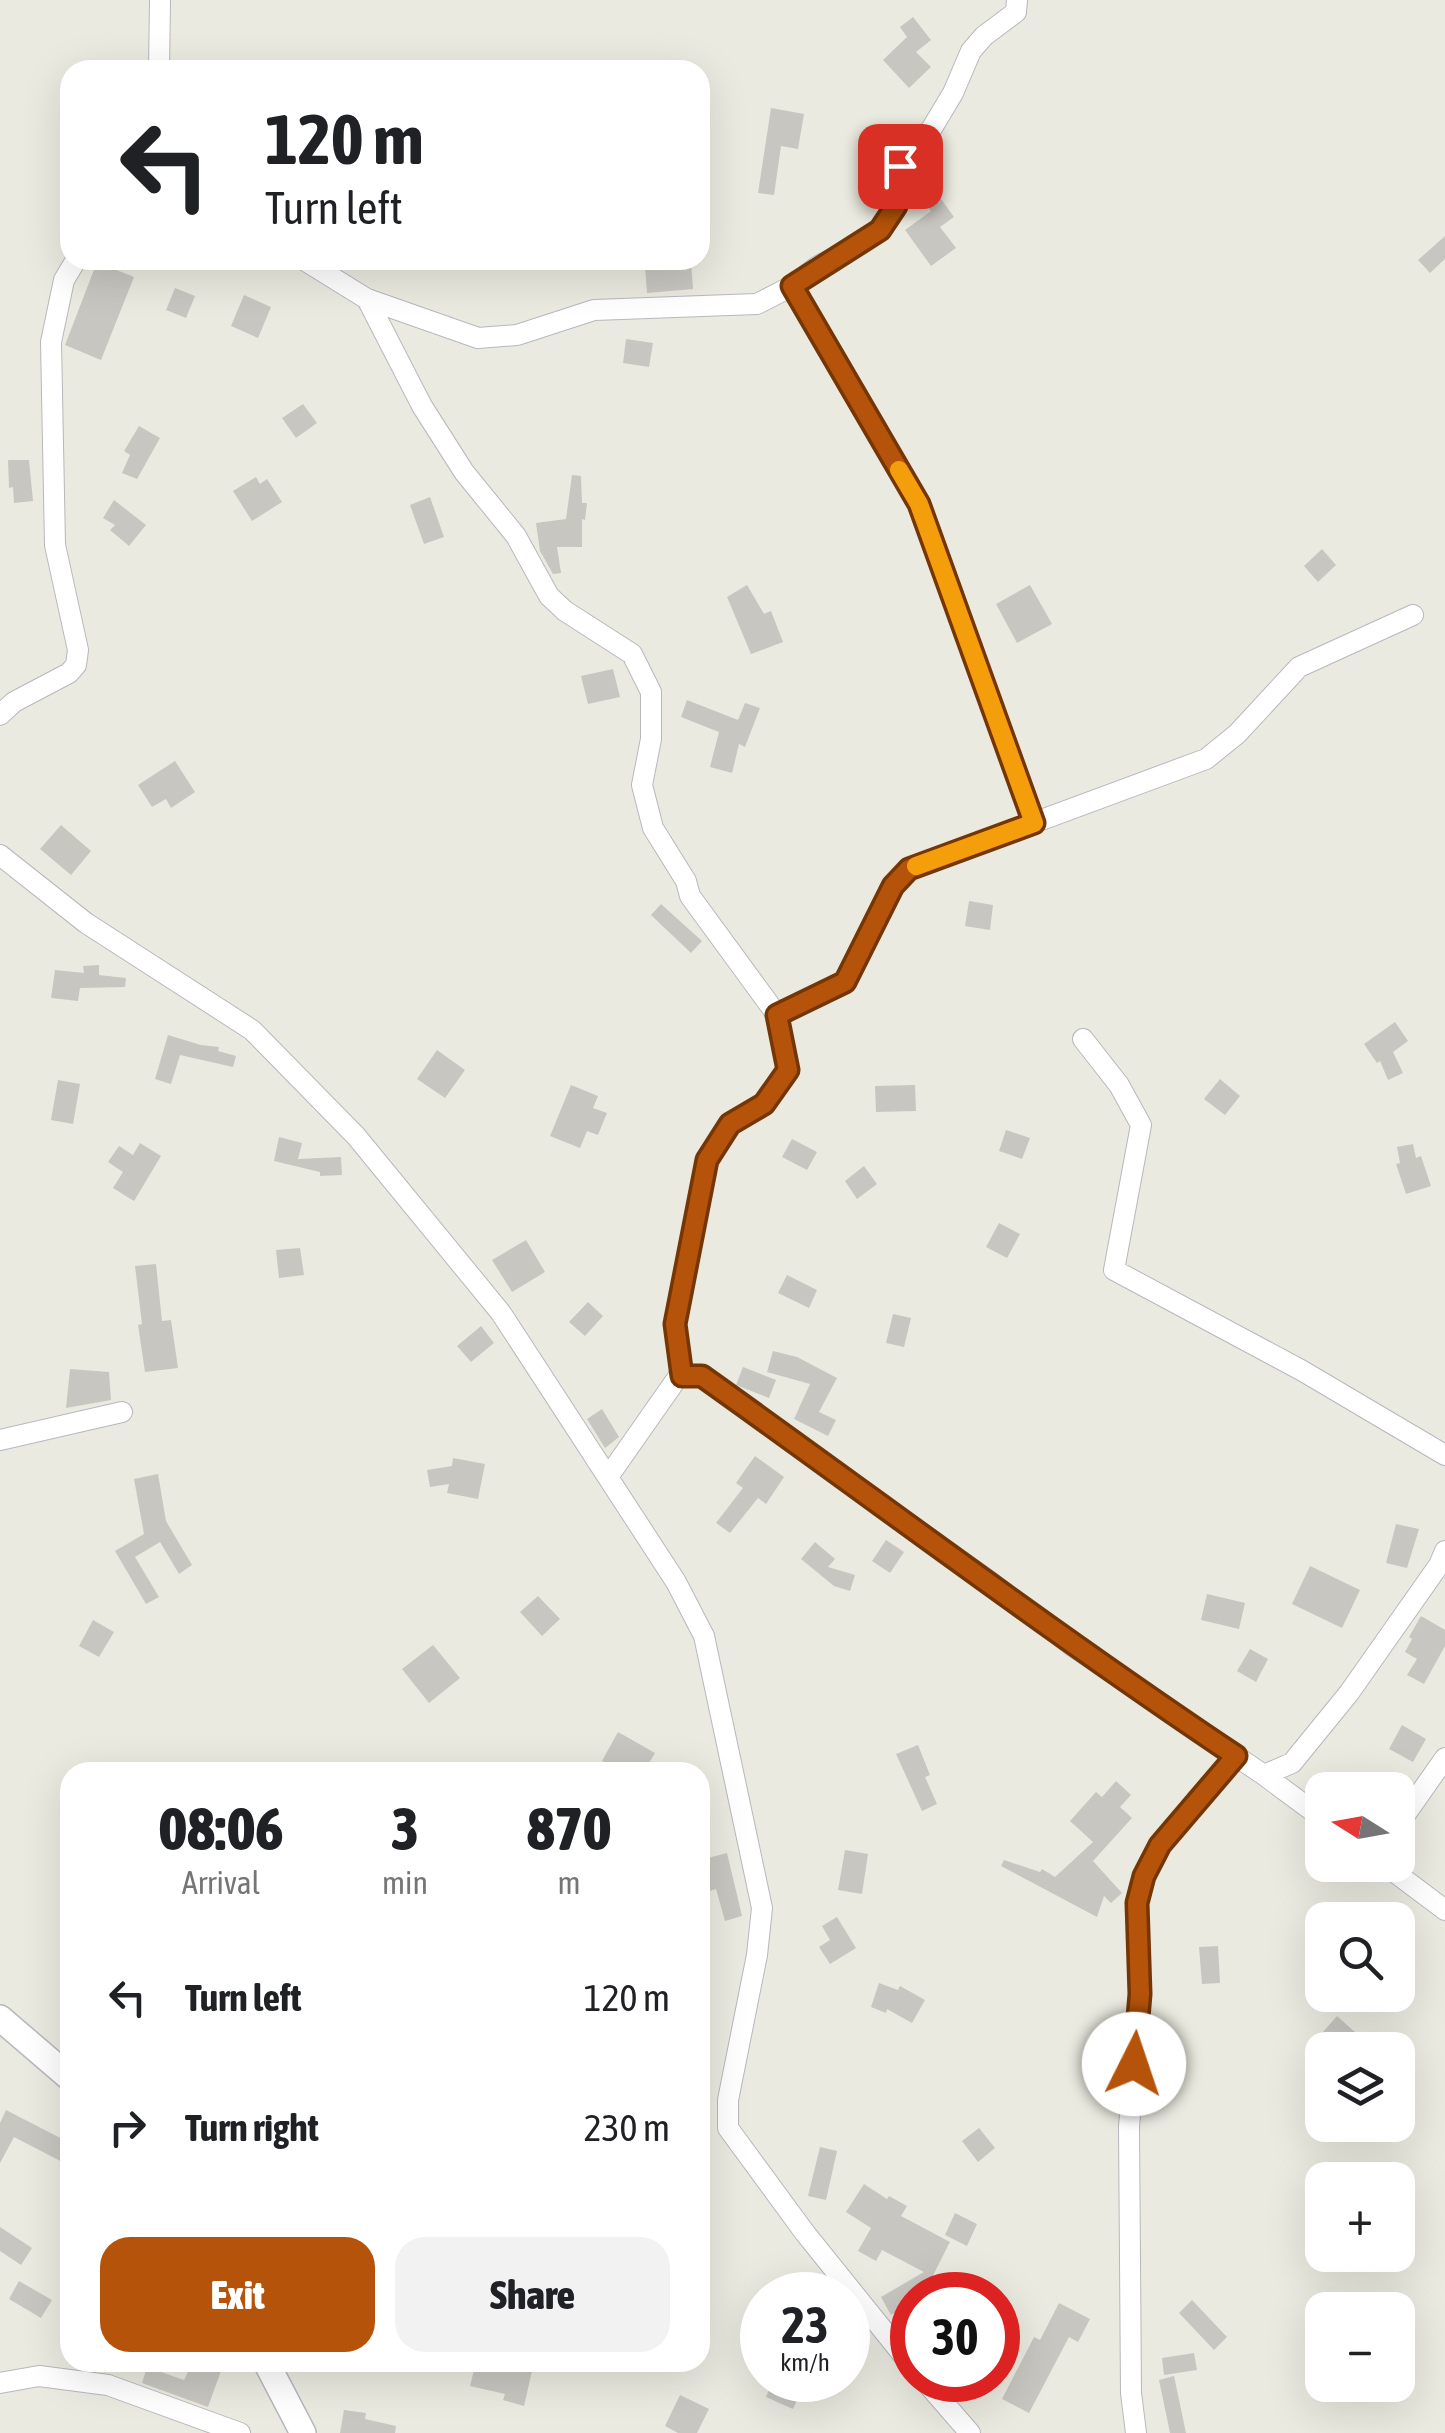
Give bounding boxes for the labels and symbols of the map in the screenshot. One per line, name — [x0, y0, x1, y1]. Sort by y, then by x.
pin — [858, 124, 943, 209]
north arrow — [1305, 1772, 1415, 1882]
position arrow — [1082, 2012, 1186, 2116]
speed limit sign: 30 — [890, 2272, 1020, 2402]

